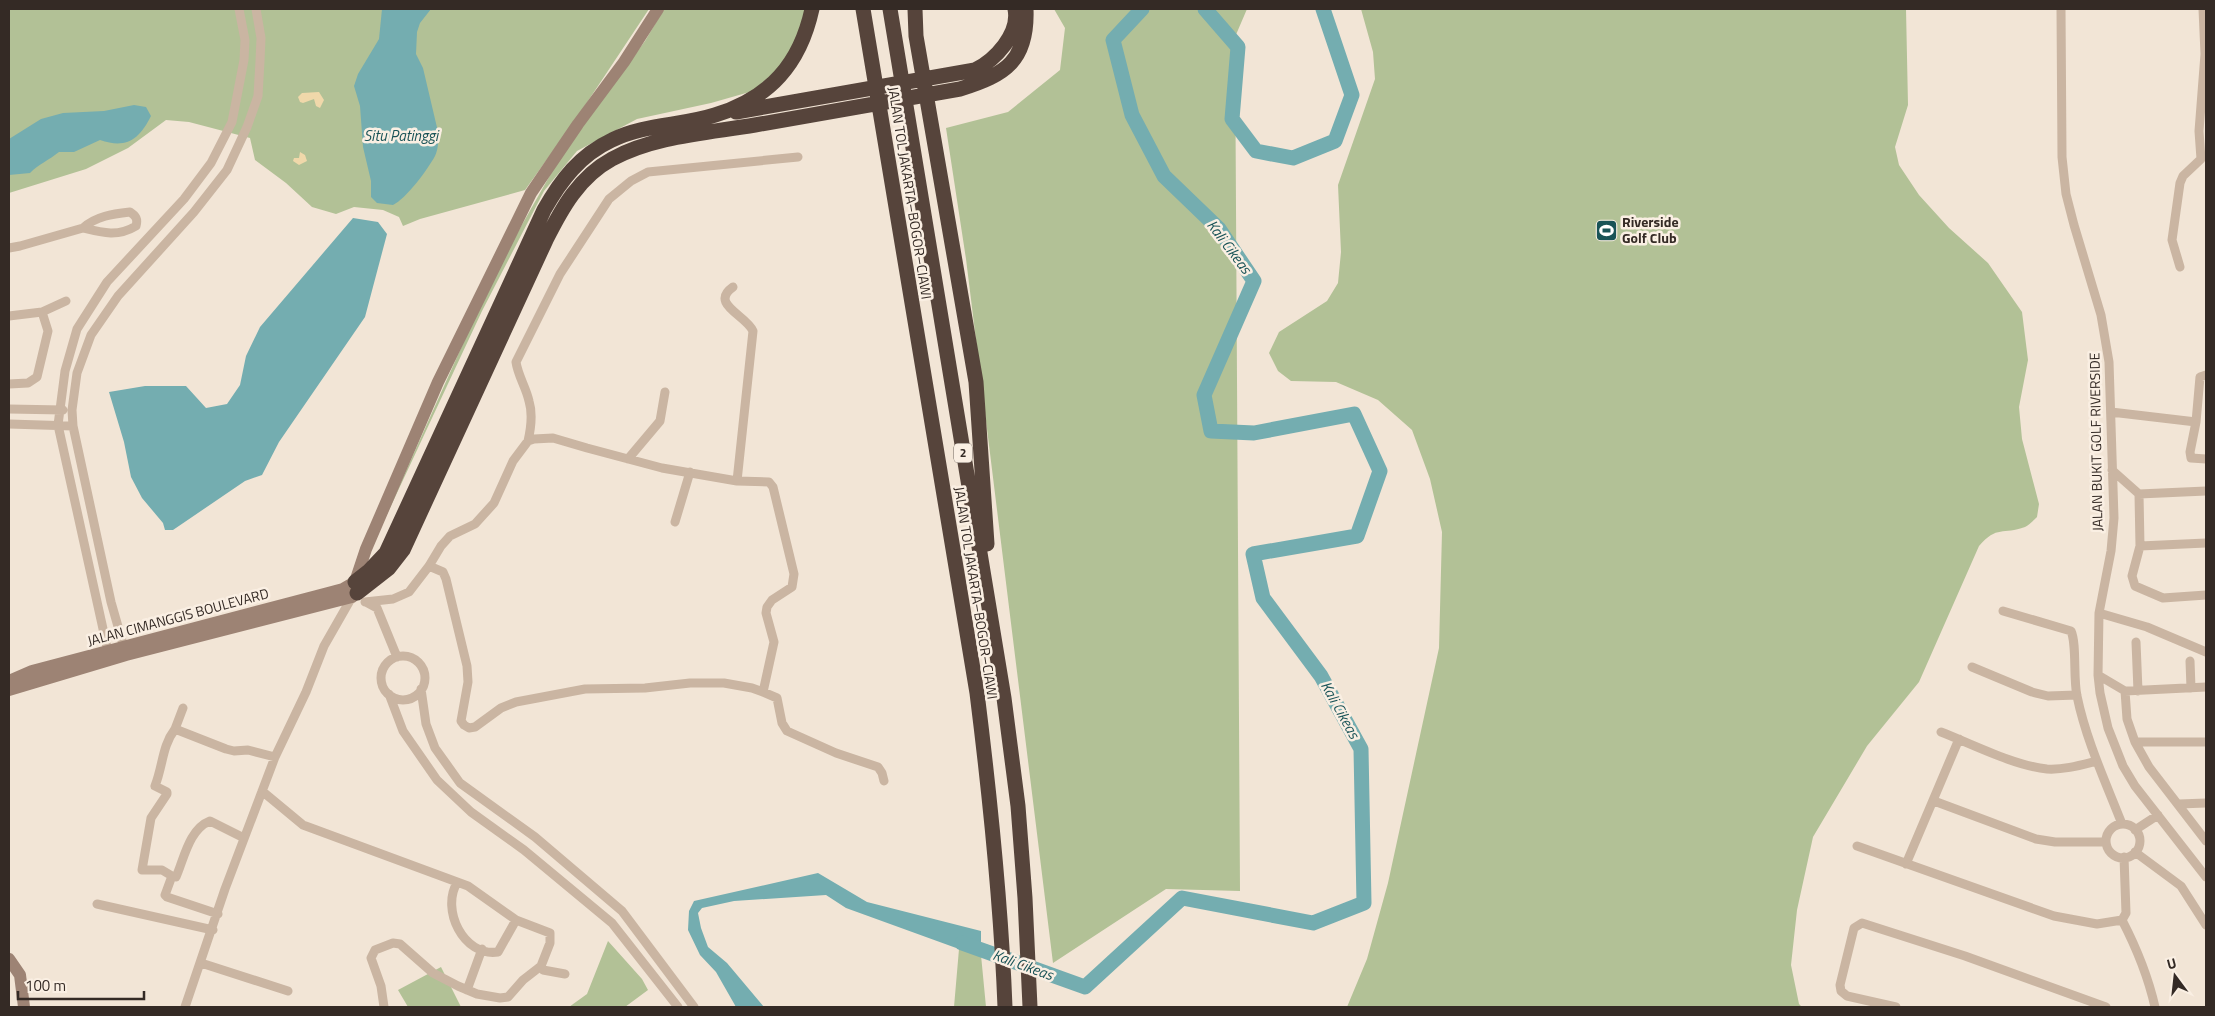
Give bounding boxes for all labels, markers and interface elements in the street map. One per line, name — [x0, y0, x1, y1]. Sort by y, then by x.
street label: JALAN TOL JAKARTA–BOGOR–CIAWI — [883, 85, 938, 301]
water label: Situ Patinggi — [364, 124, 440, 147]
place label: Riverside Golf Club — [1622, 211, 1679, 248]
water label: Kali Cikeas — [1201, 215, 1258, 280]
sports icon: Riverside Golf Club — [1594, 218, 1618, 242]
street label: JALAN BUKIT GOLF RIVERSIDE — [2083, 352, 2108, 532]
road number: 2 — [954, 443, 972, 462]
street label: JALAN TOL JAKARTA–BOGOR–CIAWI — [949, 485, 1004, 701]
street label: JALAN CIMANGGIS BOULEVARD — [85, 582, 271, 651]
water label: Kali Cikeas — [1315, 677, 1366, 744]
water label: Kali Cikeas — [990, 943, 1058, 987]
north arrow — [2150, 951, 2200, 1001]
text: U — [2164, 952, 2179, 974]
scale bar — [18, 968, 144, 1000]
text: 100 m — [25, 974, 66, 997]

